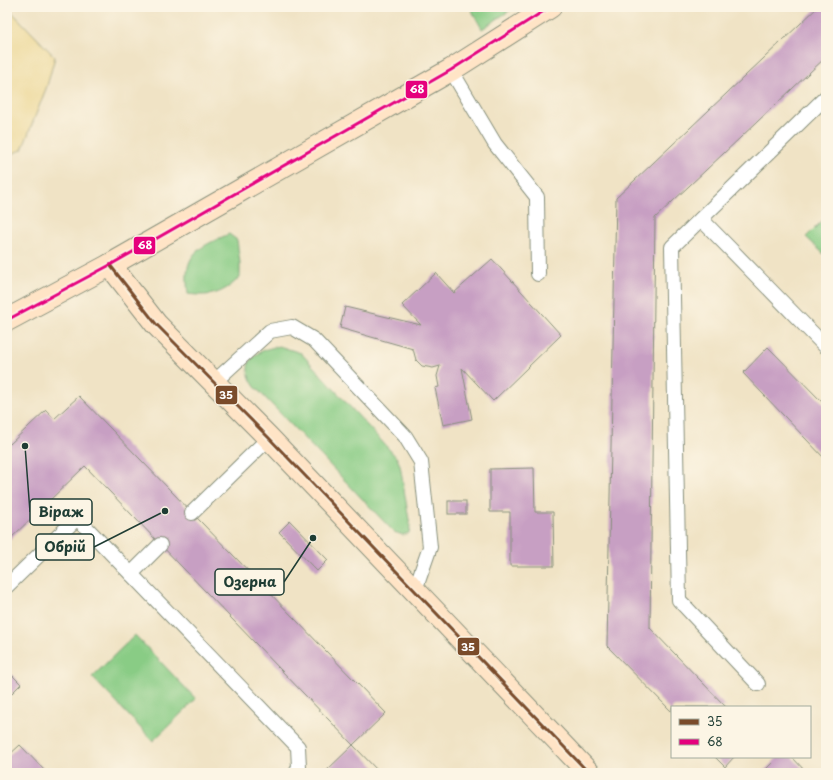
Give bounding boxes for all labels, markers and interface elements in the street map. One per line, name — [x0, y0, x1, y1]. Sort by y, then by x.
line badge: 68 — [405, 80, 428, 99]
text: 68 — [410, 80, 424, 97]
line badge: 68 — [133, 236, 156, 255]
text: 68 — [138, 236, 152, 253]
line badge: 35 — [215, 385, 238, 405]
text: 35 — [219, 386, 233, 403]
callout: Віраж — [30, 499, 92, 525]
text: Віраж — [38, 501, 84, 522]
callout: Обрiй — [36, 534, 94, 560]
text: Обрiй — [44, 536, 86, 557]
callout: Озерна — [215, 569, 284, 595]
text: Озерна — [224, 571, 277, 592]
line badge: 35 — [457, 637, 480, 656]
text: 35 — [461, 638, 475, 655]
legend — [671, 706, 811, 758]
text: 35 — [707, 712, 722, 730]
text: 68 — [707, 732, 723, 750]

